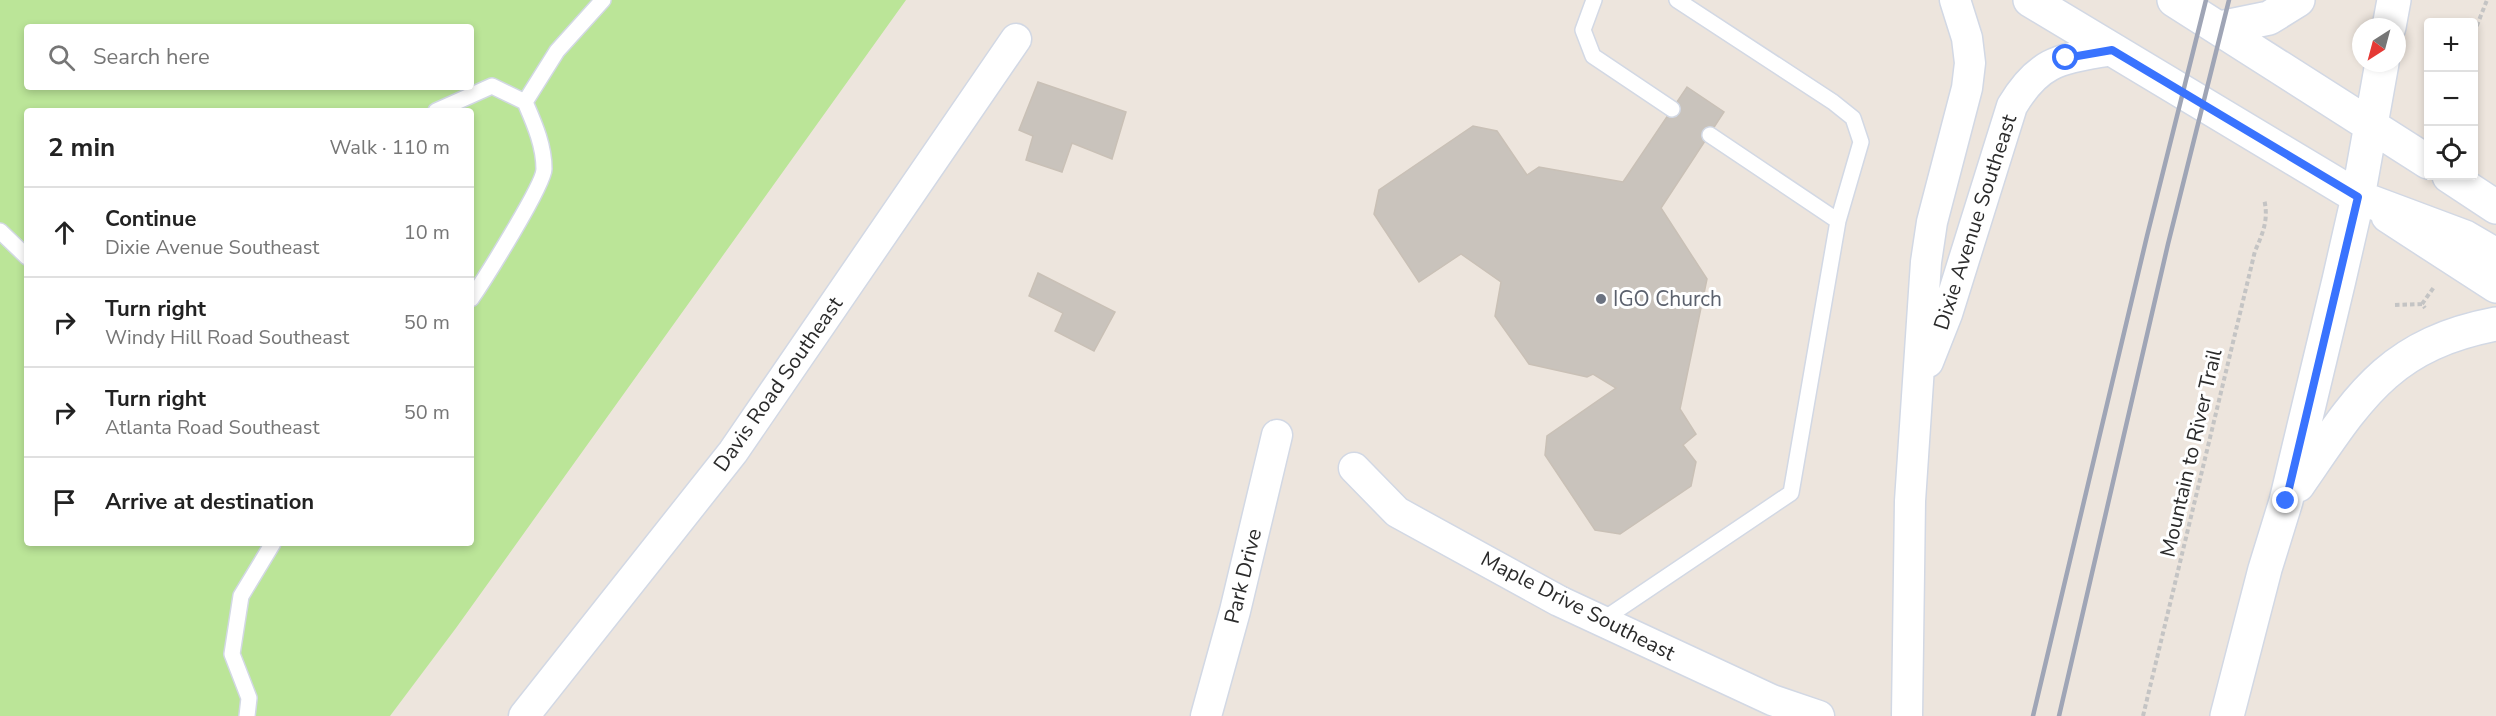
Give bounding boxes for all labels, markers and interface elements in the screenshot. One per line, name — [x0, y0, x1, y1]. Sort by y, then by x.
north arrow — [2352, 18, 2406, 72]
map controls — [2424, 18, 2478, 180]
button: + — [2424, 18, 2478, 72]
search box — [24, 24, 474, 90]
icon: search — [45, 41, 78, 74]
text: Search here — [93, 42, 210, 72]
route start — [2052, 44, 2078, 70]
button: − — [2424, 72, 2478, 126]
street label: Dixie Avenue Southeast — [1927, 110, 2023, 333]
button: locate — [2424, 126, 2478, 180]
text: 2 min — [48, 130, 115, 165]
text: Walk · 110 m — [330, 134, 450, 161]
text: Continue — [105, 204, 196, 234]
icon: ahead — [48, 216, 81, 249]
text: 10 m — [404, 219, 450, 246]
text: Dixie Avenue Southeast — [105, 234, 319, 261]
place label: IGO Church — [1613, 285, 1722, 313]
street label: Davis Road Southeast — [707, 291, 849, 477]
marker: IGO Church — [1594, 292, 1608, 306]
text: Turn right — [105, 294, 206, 324]
icon: right — [48, 306, 81, 339]
text: 50 m — [404, 309, 450, 336]
text: Windy Hill Road Southeast — [105, 324, 349, 351]
street label: Mountain to River Trail — [2153, 345, 2229, 560]
text: Turn right — [105, 384, 206, 414]
icon: right — [48, 396, 81, 429]
text: 50 m — [404, 399, 450, 426]
text: Atlanta Road Southeast — [105, 414, 319, 441]
icon: arrive — [48, 486, 81, 519]
text: Arrive at destination — [105, 487, 314, 517]
route end — [2272, 487, 2298, 513]
street label: Park Drive — [1218, 525, 1268, 627]
street label: Maple Drive Southeast — [1476, 545, 1680, 667]

